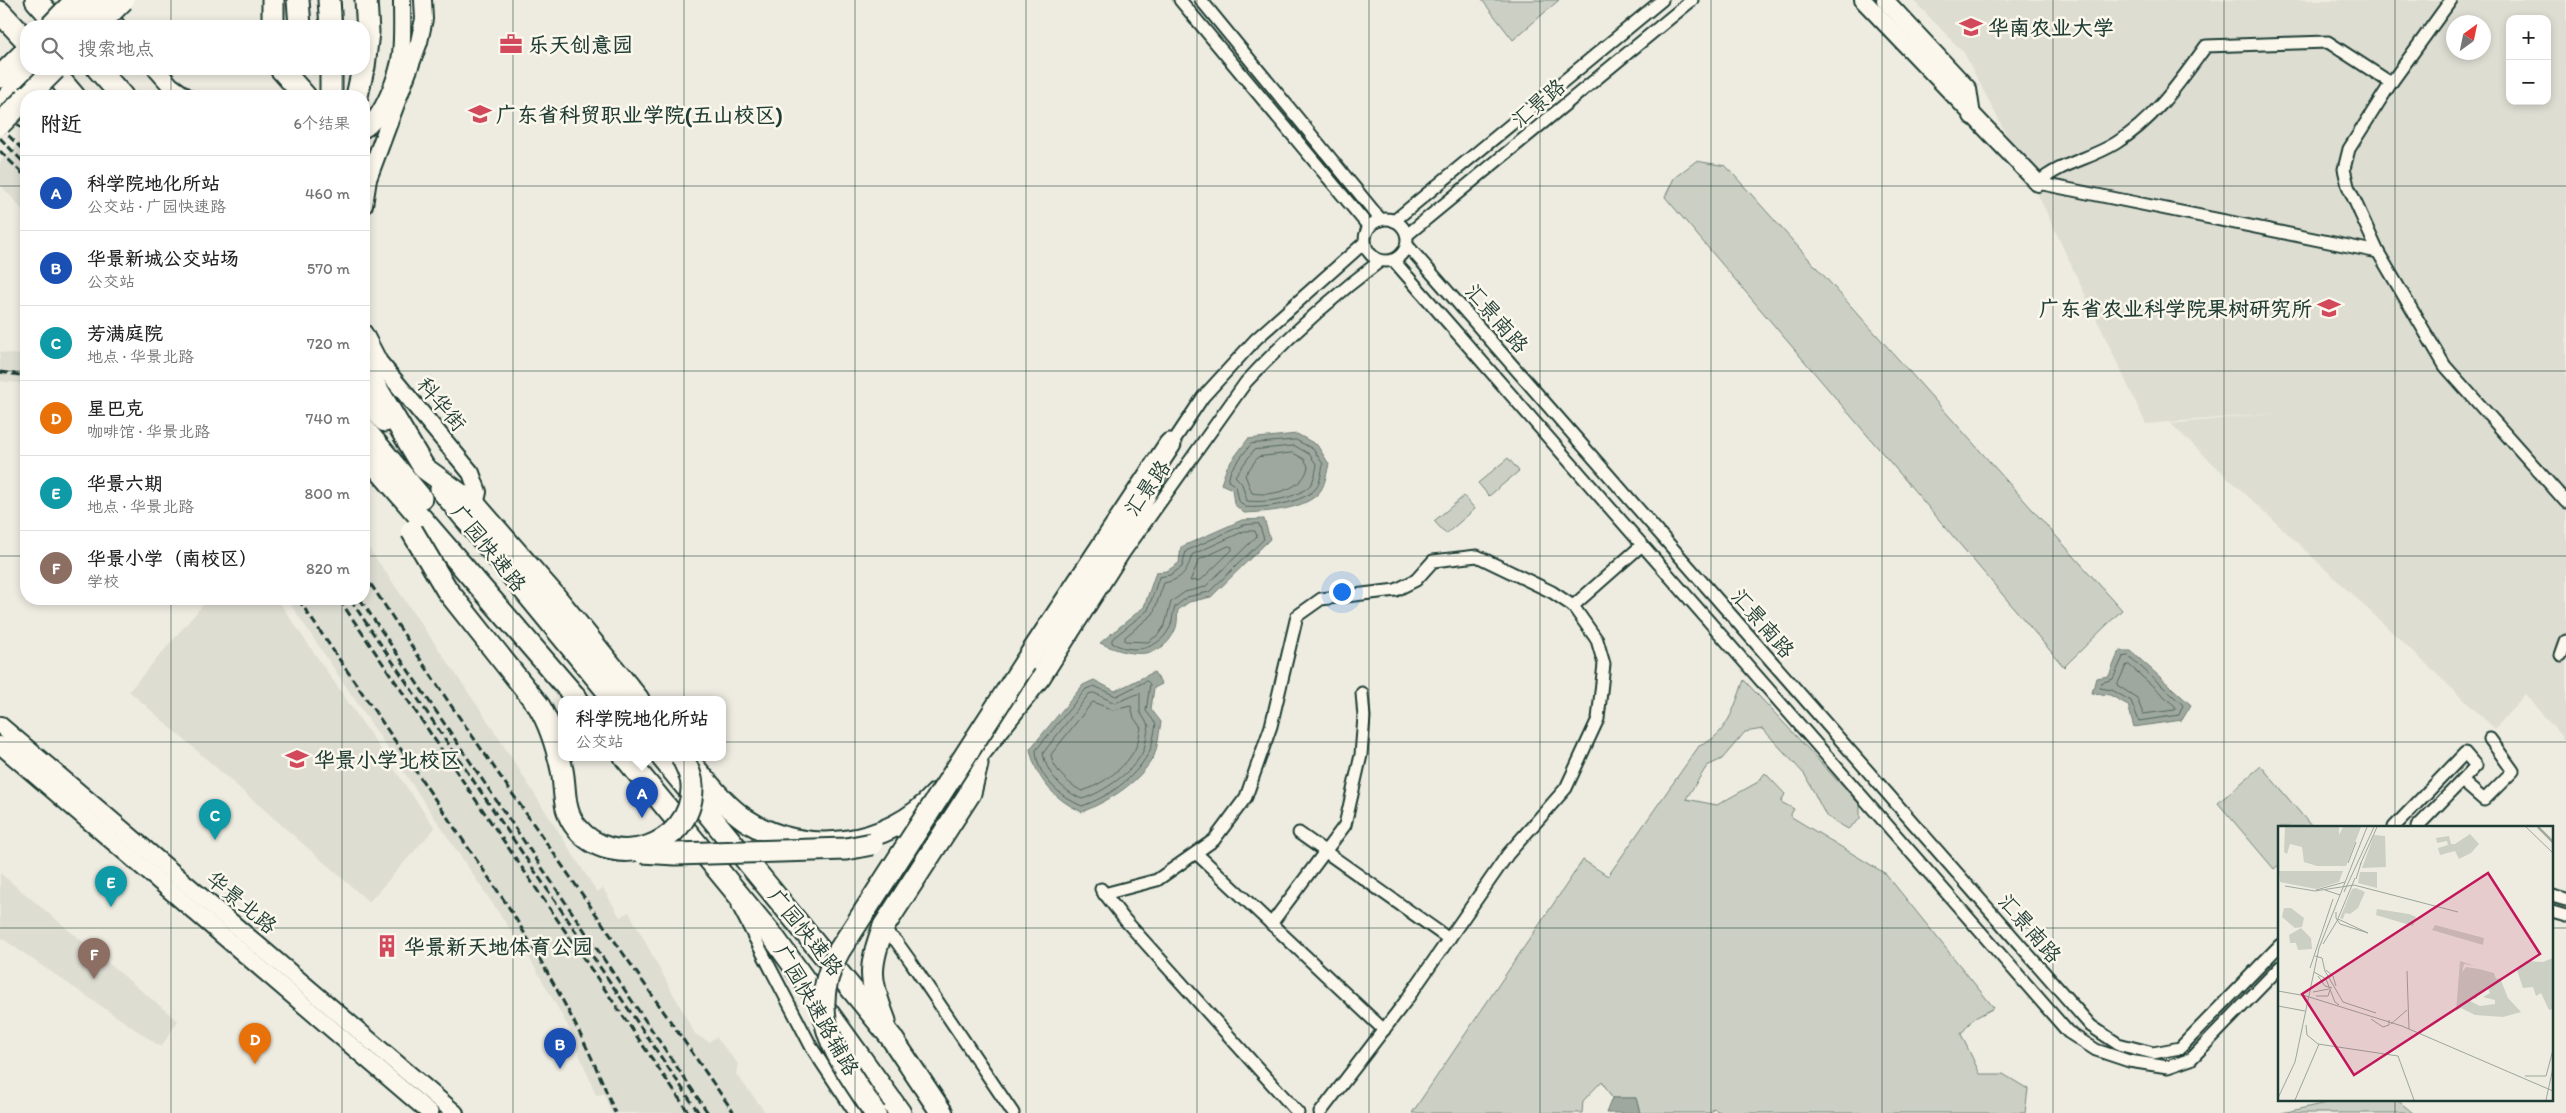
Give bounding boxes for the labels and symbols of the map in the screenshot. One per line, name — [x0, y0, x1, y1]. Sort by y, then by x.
school or university icon: 华南农业大学 — [1958, 14, 1984, 40]
place label: 华南农业大学 — [1988, 15, 2114, 40]
north arrow — [2446, 15, 2491, 60]
office icon: 乐天创意园 — [498, 31, 524, 57]
place label: 乐天创意园 — [528, 32, 633, 57]
street label: 汇景路 — [1506, 73, 1570, 133]
school or university icon: 广东省科贸职业学院(五山校区) — [467, 101, 493, 127]
place label: 广东省科贸职业学院(五山校区) — [496, 102, 783, 128]
street label: 汇景南路 — [1460, 278, 1534, 358]
school or university icon: 广东省农业科学院果树研究所 — [2316, 295, 2342, 321]
place label: 广东省农业科学院果树研究所 — [2039, 296, 2312, 321]
street label: 科华街 — [412, 372, 472, 436]
street label: 汇景路 — [1119, 455, 1175, 521]
street label: 广园快速路 — [446, 499, 532, 597]
your location — [1329, 579, 1355, 605]
street label: 汇景南路 — [1726, 583, 1800, 663]
school or university icon: 华景小学北校区 — [284, 746, 310, 772]
place label: 华景小学北校区 — [314, 747, 461, 772]
pin: A — [626, 777, 658, 818]
pin: C — [199, 799, 231, 840]
inset map — [2278, 826, 2554, 1100]
street label: 华景北路 — [202, 865, 282, 939]
pin: E — [95, 866, 127, 907]
street label: 广园快速路 — [763, 883, 849, 981]
street label: 汇景南路 — [1993, 888, 2067, 968]
building icon: 华景新天地体育公园 — [374, 933, 400, 959]
place label: 华景新天地体育公园 — [404, 934, 593, 959]
pin: F — [78, 938, 110, 979]
street label: 广园快速路辅路 — [769, 940, 865, 1080]
pin: D — [239, 1023, 271, 1064]
pin: B — [544, 1028, 576, 1069]

